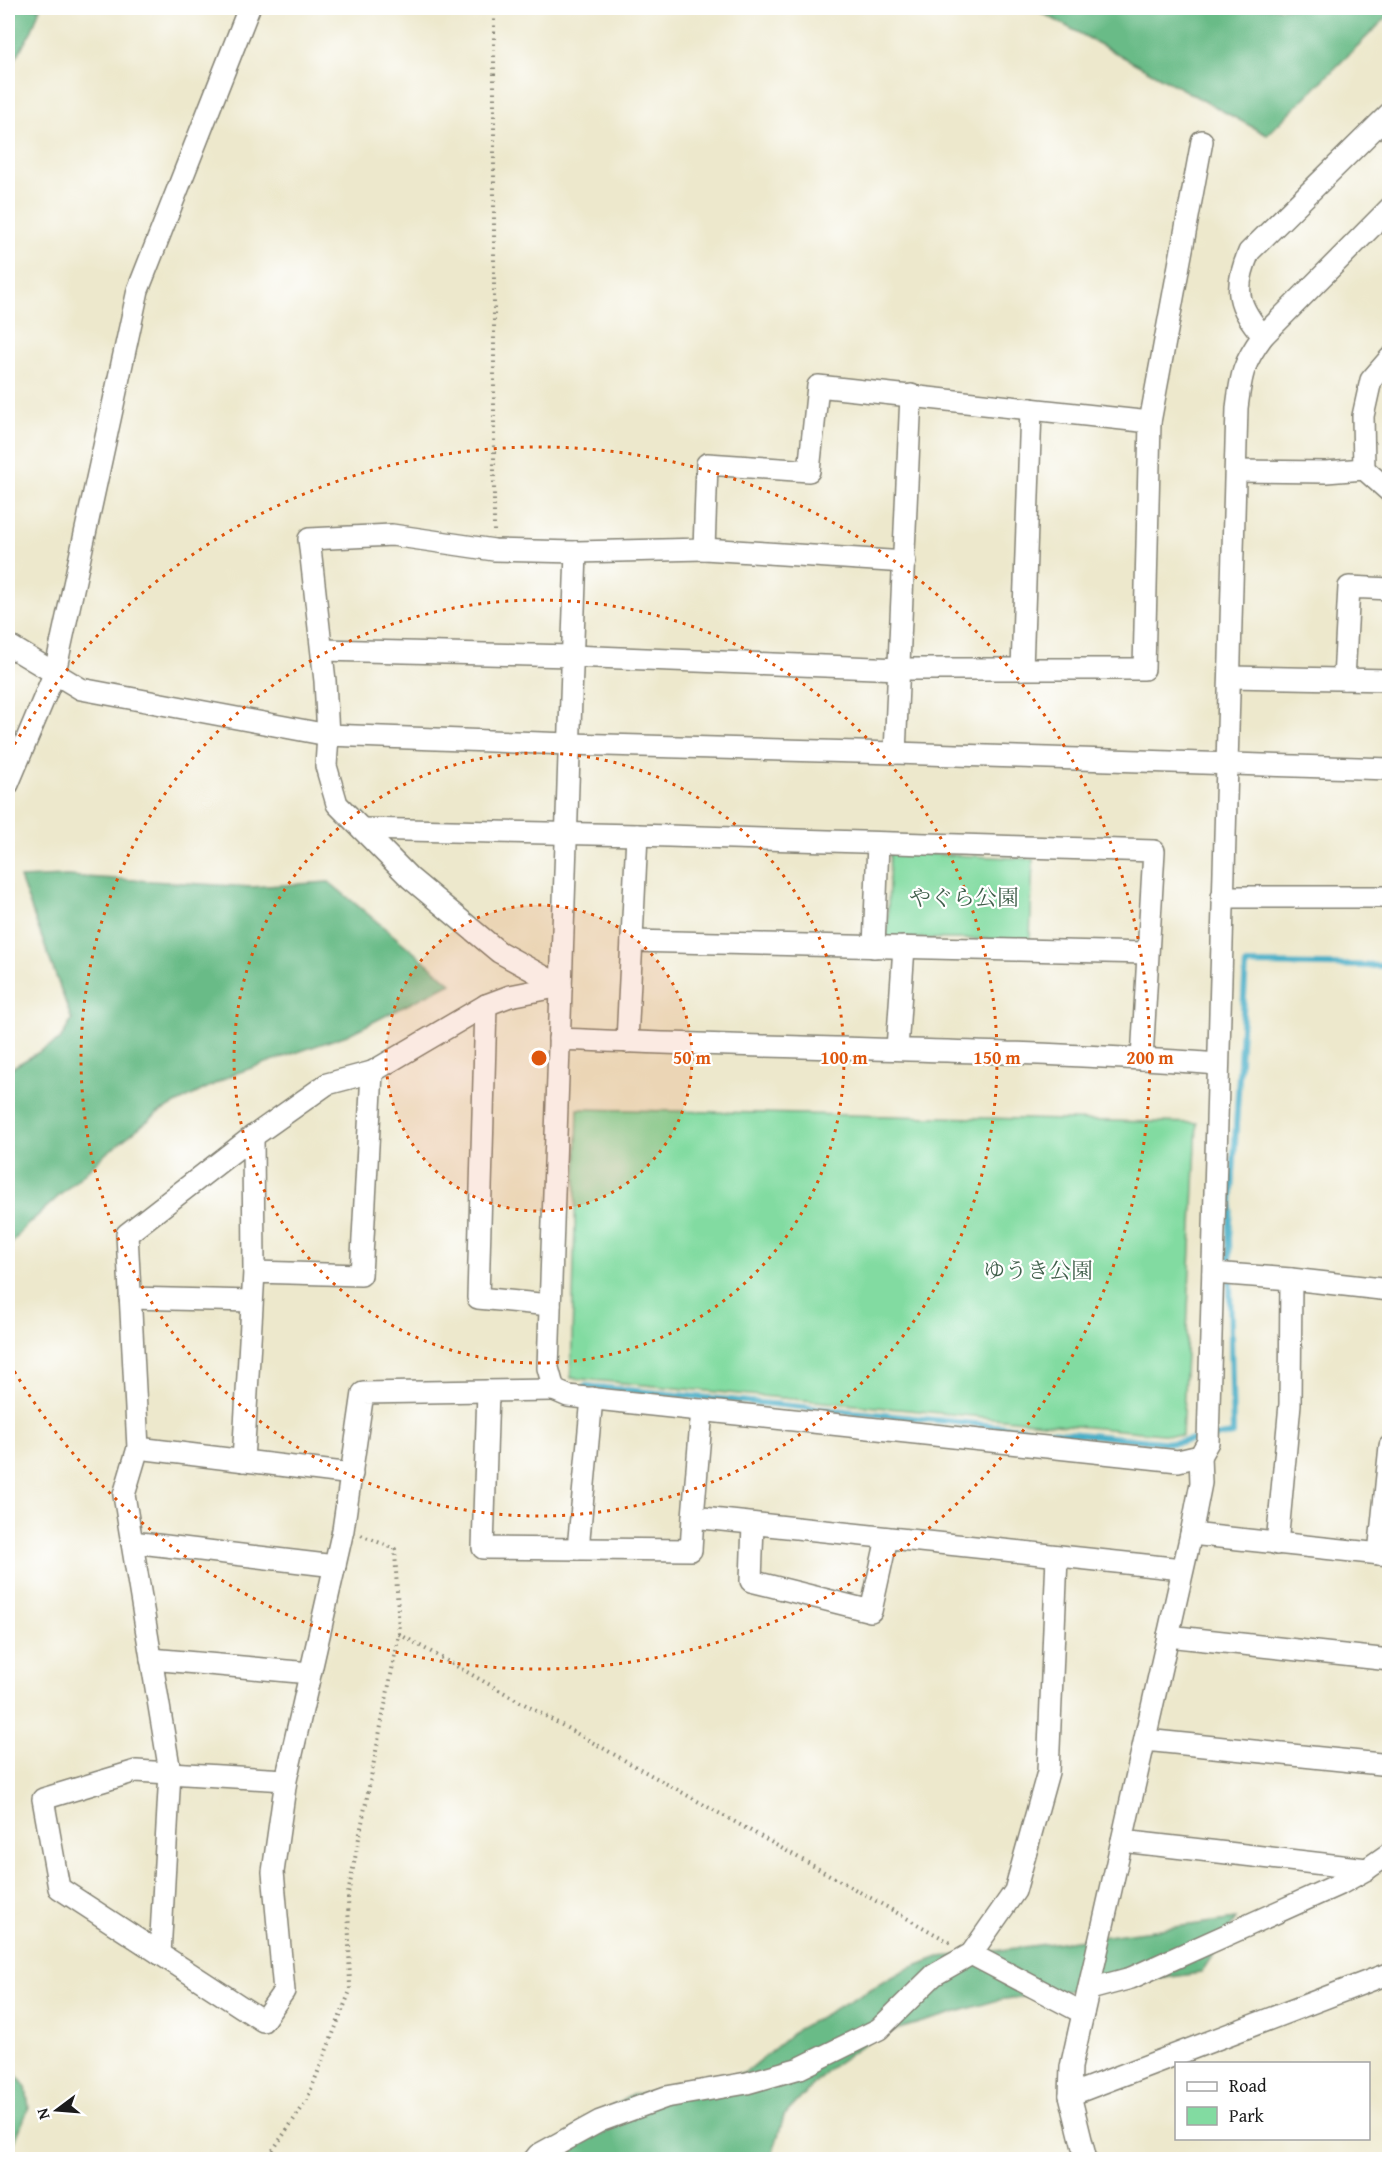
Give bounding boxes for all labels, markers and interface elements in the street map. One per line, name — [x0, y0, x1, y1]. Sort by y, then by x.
park label: やぐら公園 — [909, 881, 1019, 913]
text: 50 m — [673, 1044, 712, 1071]
text: 100 m — [820, 1044, 868, 1071]
text: 150 m — [973, 1044, 1021, 1071]
text: 200 m — [1126, 1044, 1174, 1071]
centre of rings — [529, 1048, 549, 1068]
park label: ゆうき公園 — [983, 1254, 1093, 1286]
legend — [1175, 2062, 1370, 2140]
text: Road — [1229, 2072, 1267, 2099]
north arrow — [27, 2080, 87, 2140]
text: Park — [1229, 2102, 1265, 2129]
text: N — [29, 2105, 56, 2123]

